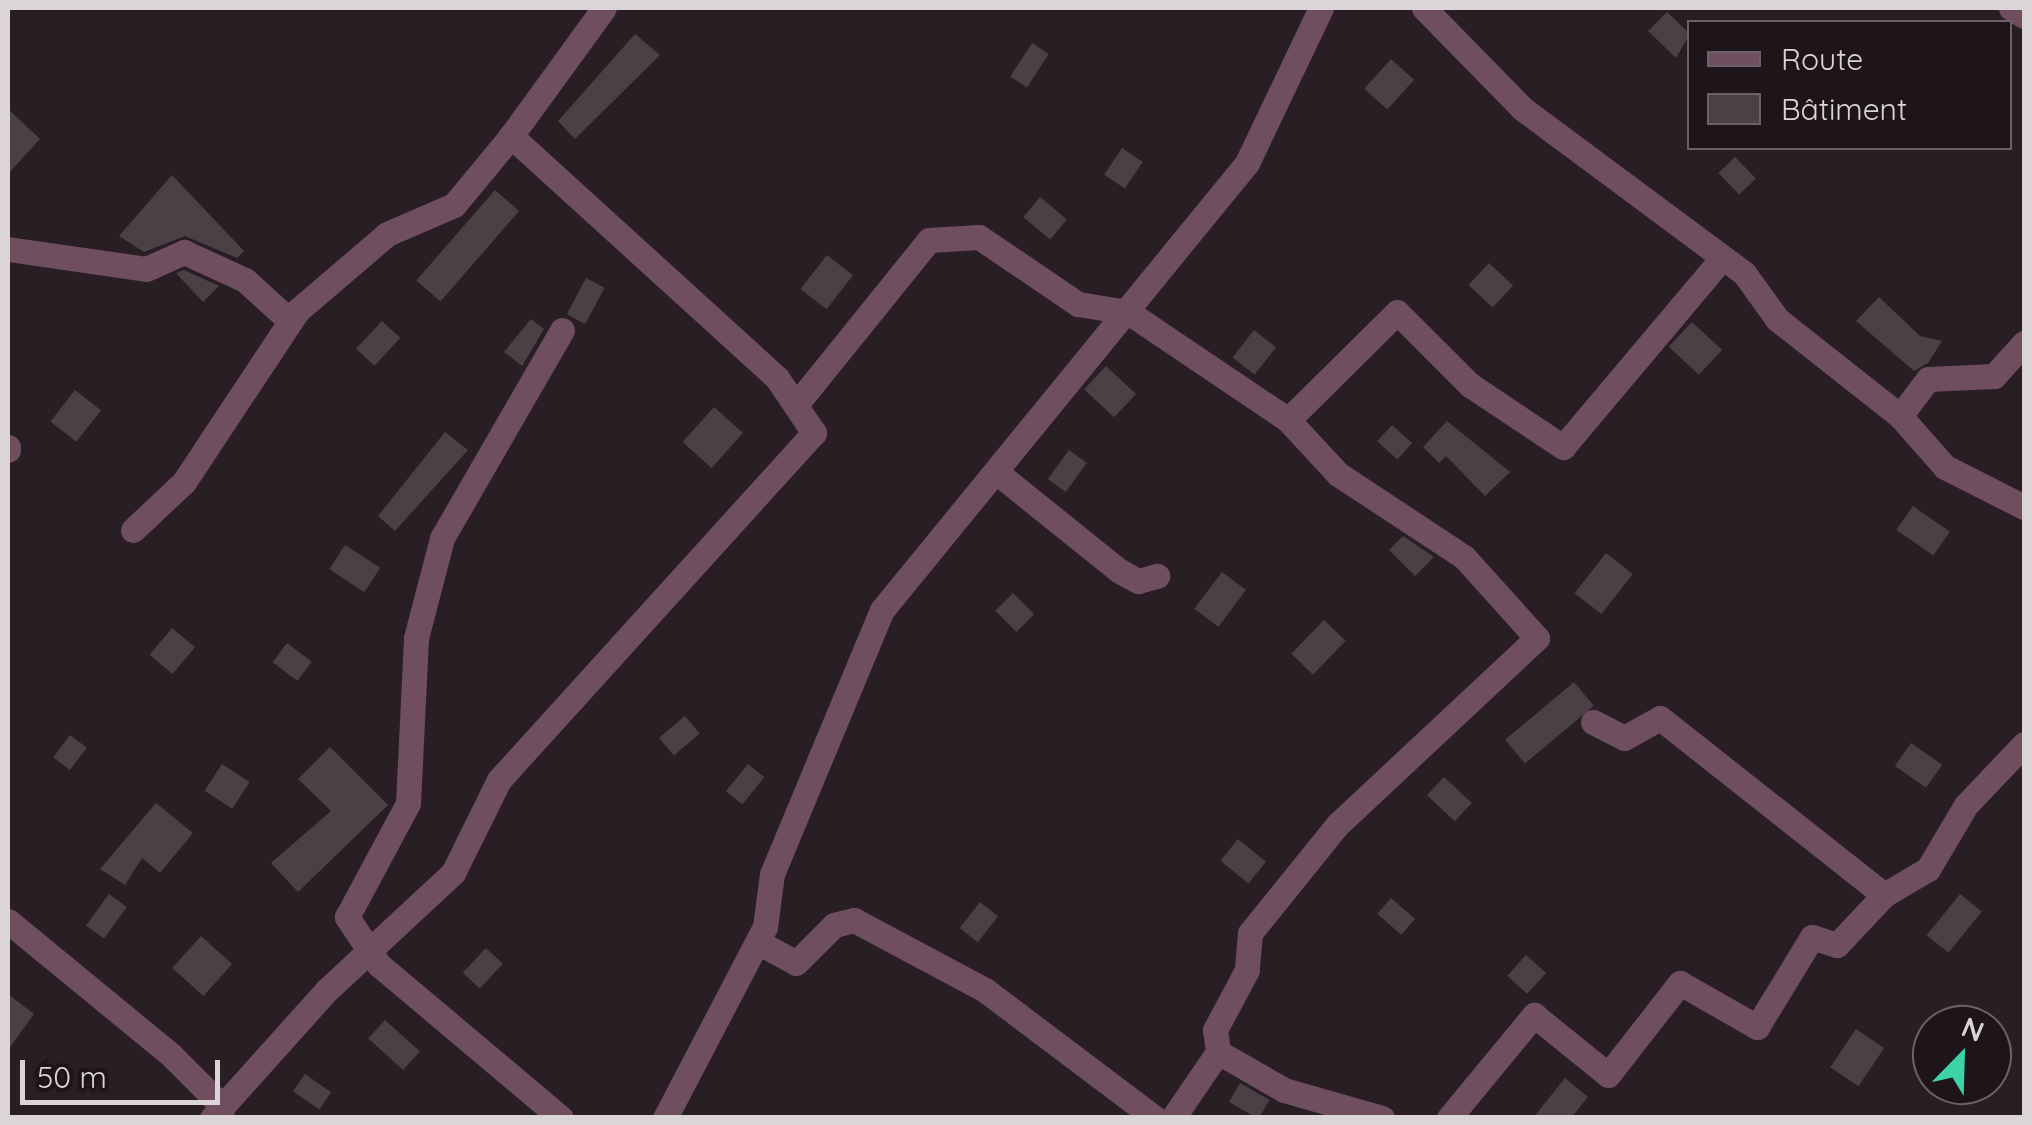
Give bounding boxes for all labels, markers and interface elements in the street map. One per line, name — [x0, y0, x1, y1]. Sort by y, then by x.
legend — [1687, 20, 2012, 150]
text: Route — [1781, 40, 1863, 78]
text: Bâtiment — [1781, 90, 1907, 128]
north arrow — [1912, 1005, 2012, 1105]
text: N — [1957, 1009, 1989, 1049]
scale bar — [25, 1040, 225, 1102]
text: 50 m — [37, 1058, 107, 1096]

